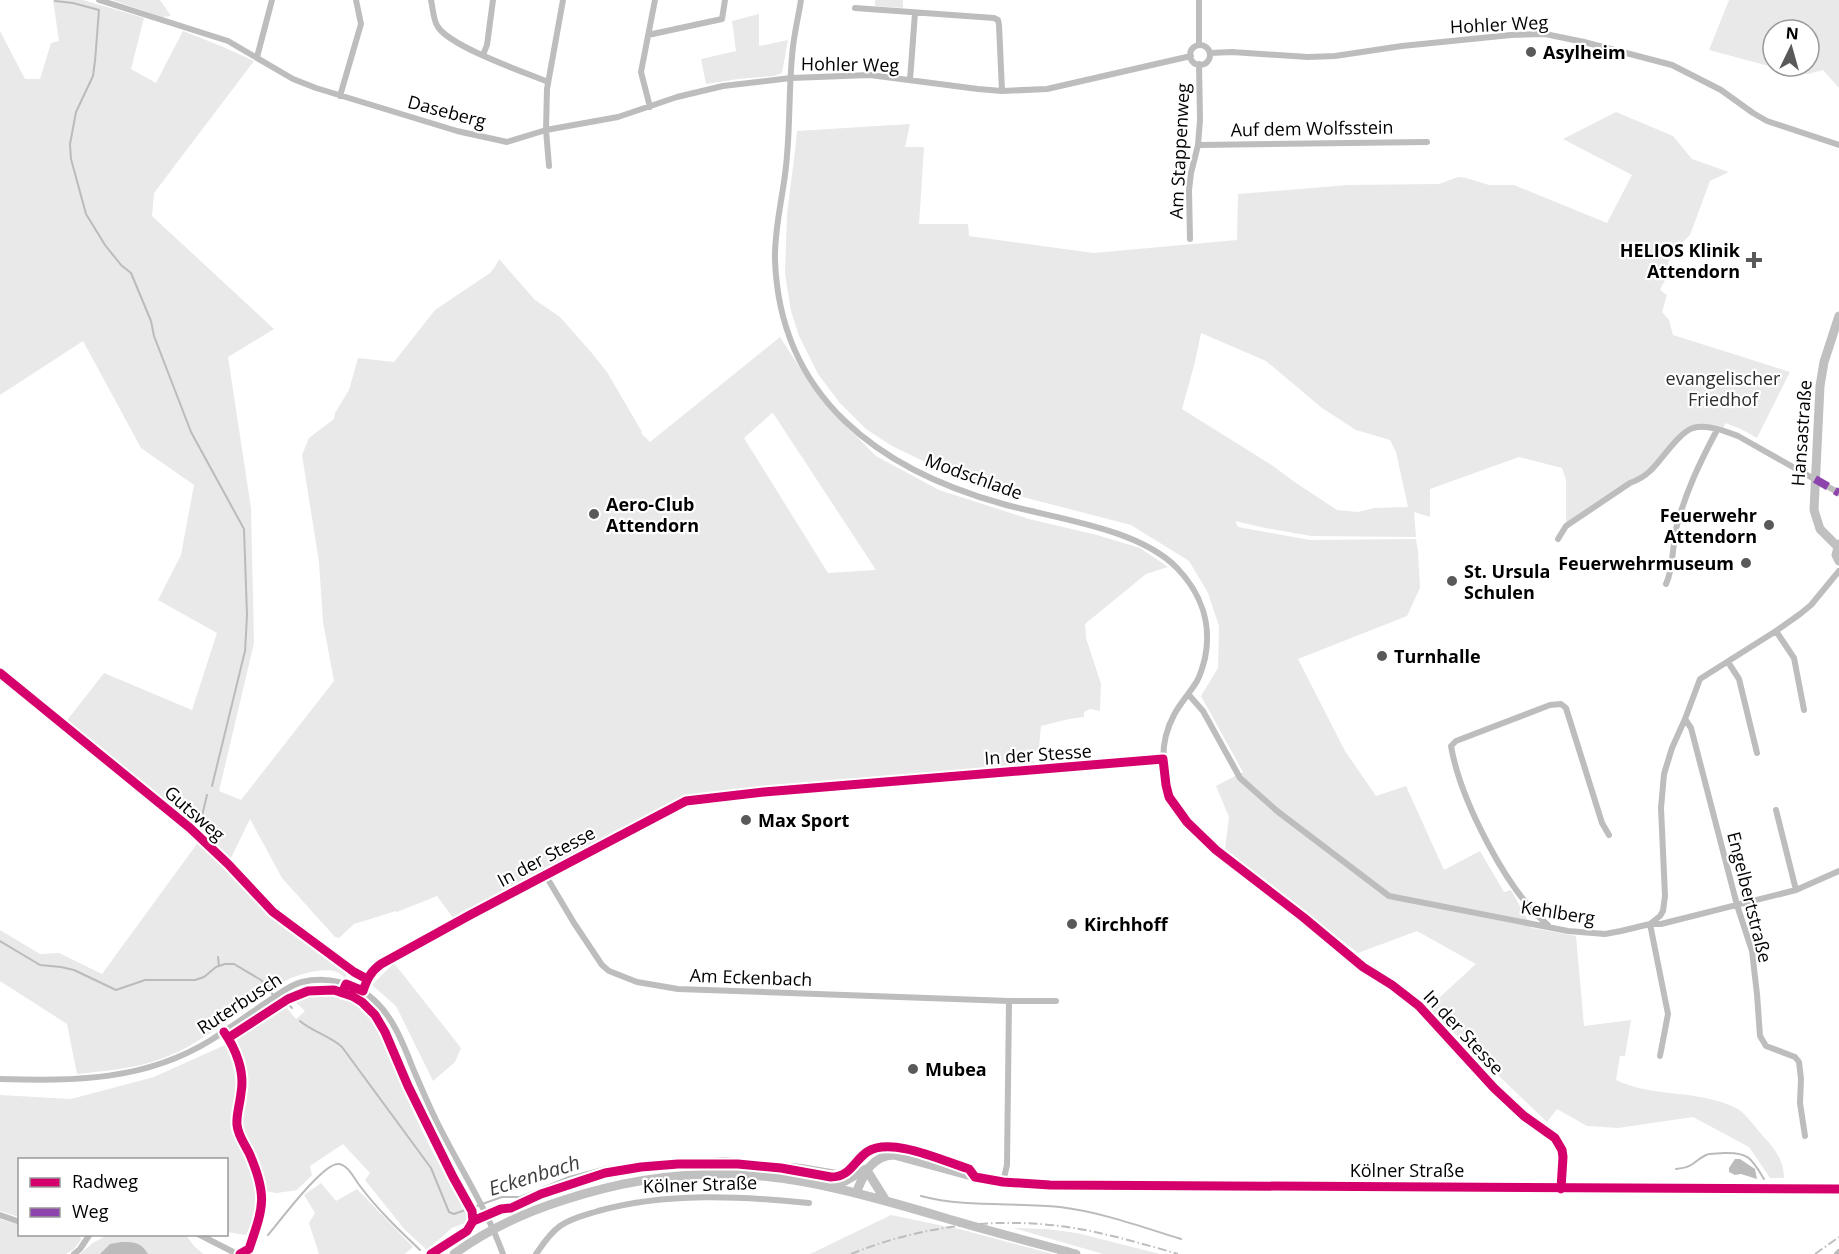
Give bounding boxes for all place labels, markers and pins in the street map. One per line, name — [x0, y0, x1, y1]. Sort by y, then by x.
place label: Asylheim — [1543, 40, 1626, 64]
marker: Asylheim — [1524, 45, 1538, 59]
place label: HELIOS Klinik Attendorn — [1620, 238, 1741, 283]
marker: HELIOS Klinik Attendorn — [1745, 251, 1763, 269]
place label: Aero-Club Attendorn — [606, 492, 699, 537]
place label: Feuerwehr Attendorn — [1660, 503, 1757, 548]
marker: Aero-Club Attendorn — [587, 507, 601, 521]
marker: Feuerwehr Attendorn — [1762, 518, 1776, 532]
place label: Feuerwehrmuseum — [1558, 551, 1734, 575]
marker: Feuerwehrmuseum — [1739, 556, 1753, 570]
place label: St. Ursula Schulen — [1464, 559, 1550, 604]
marker: St. Ursula Schulen — [1445, 574, 1459, 588]
place label: Turnhalle — [1394, 644, 1481, 668]
marker: Turnhalle — [1375, 649, 1389, 663]
place label: Max Sport — [758, 808, 850, 832]
marker: Max Sport — [739, 813, 753, 827]
place label: Kirchhoff — [1084, 912, 1169, 936]
marker: Kirchhoff — [1065, 917, 1079, 931]
place label: Mubea — [925, 1057, 987, 1081]
marker: Mubea — [906, 1062, 920, 1076]

